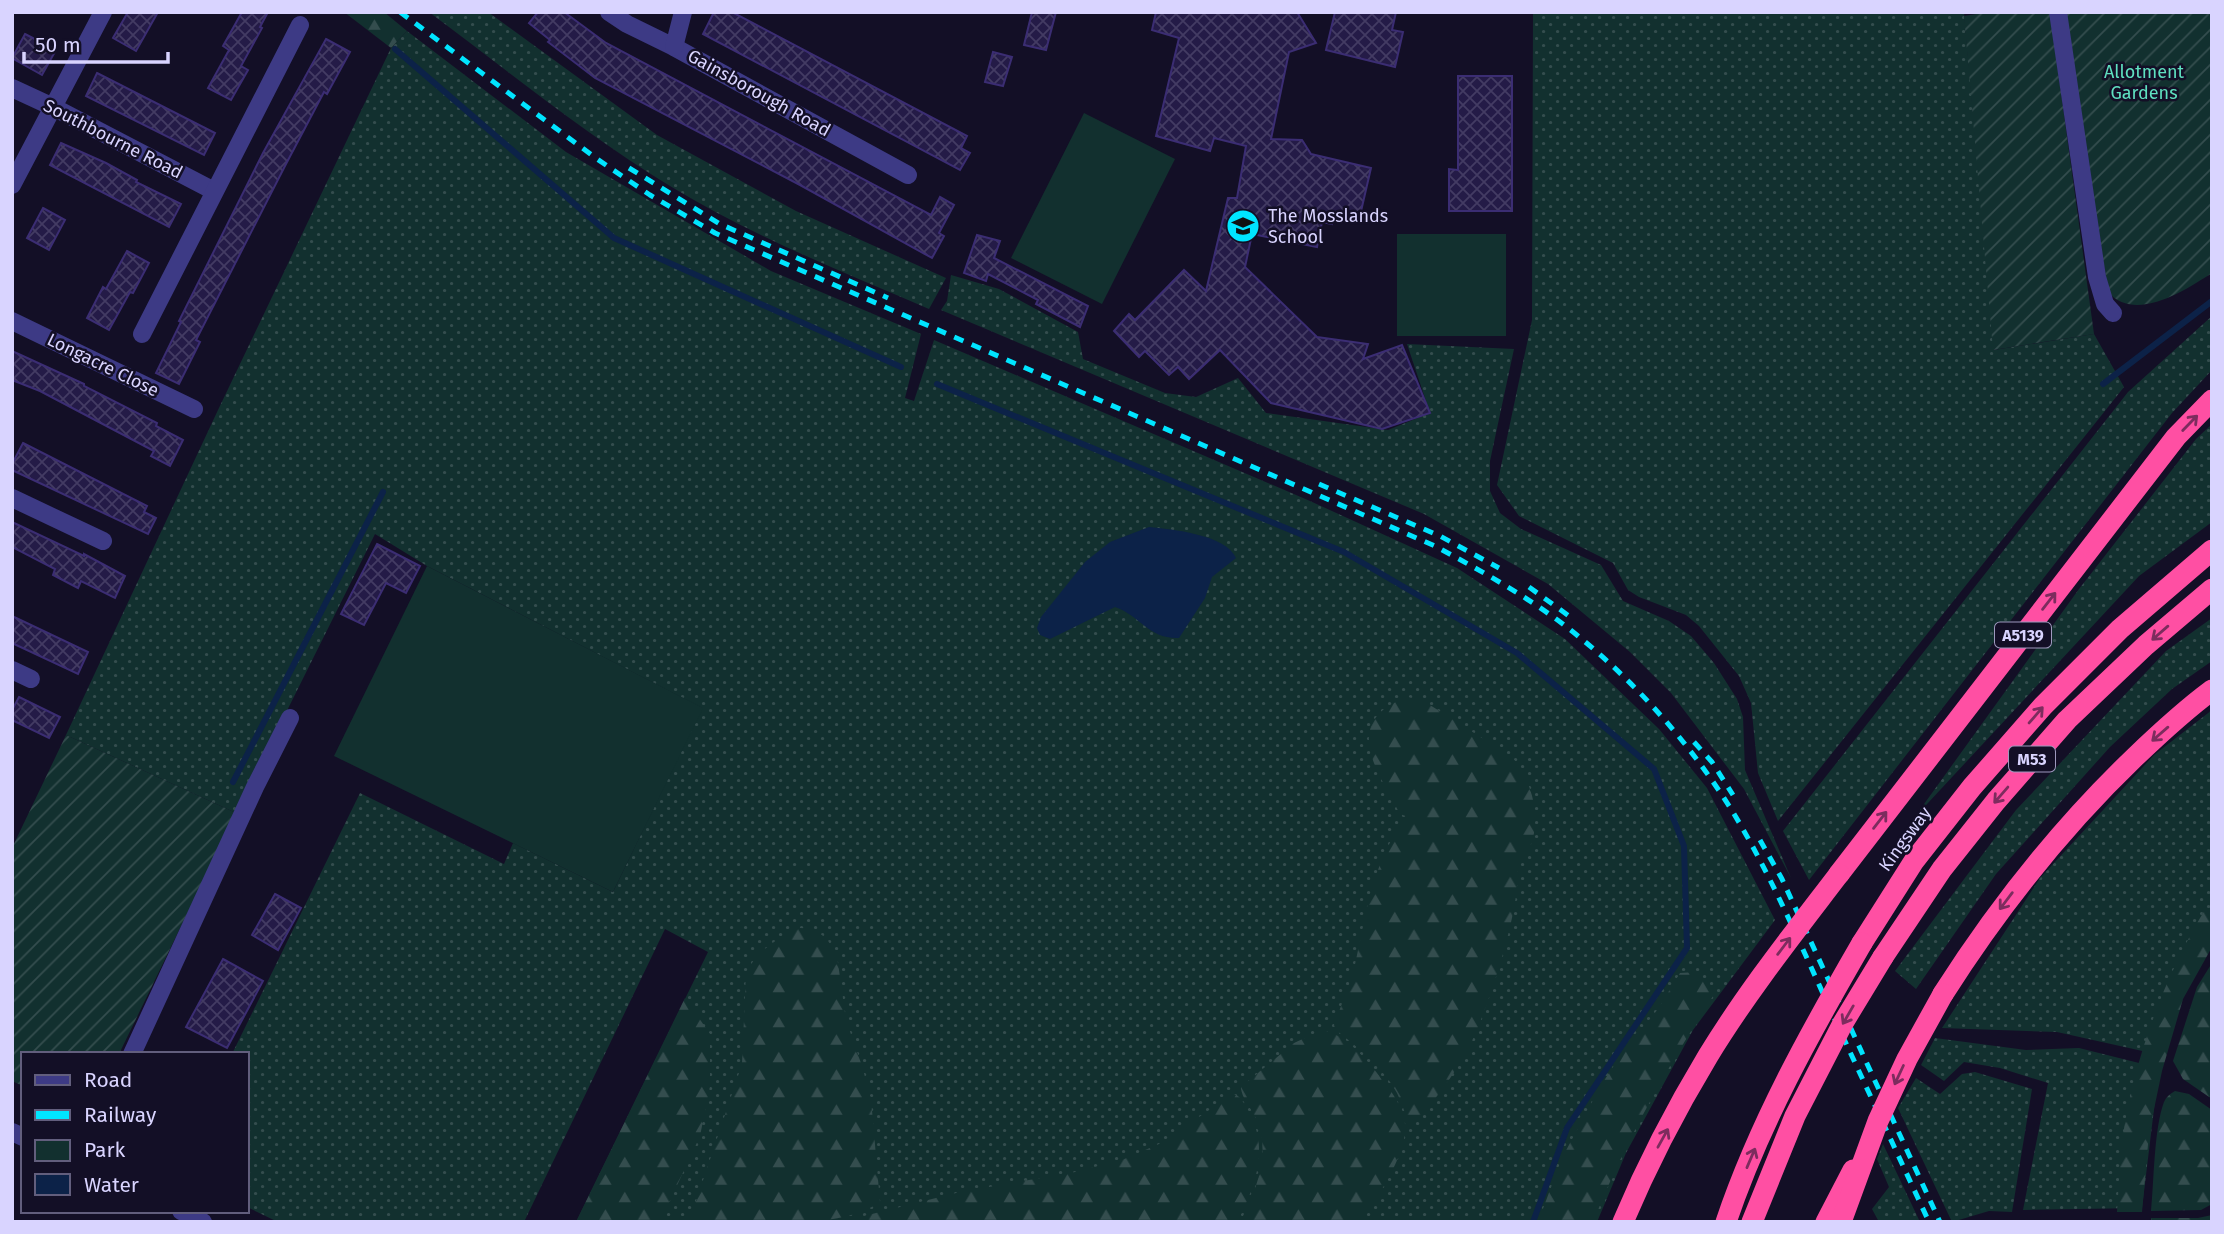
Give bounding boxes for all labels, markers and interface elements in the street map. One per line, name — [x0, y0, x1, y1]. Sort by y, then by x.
scale bar — [24, 21, 168, 65]
text: 50 m — [35, 32, 81, 58]
street label: Gainsborough Road — [684, 45, 834, 141]
park label: Allotment Gardens — [2104, 61, 2185, 104]
street label: Southbourne Road — [40, 94, 186, 184]
place label: The Mosslands School — [1268, 205, 1388, 248]
school or university icon: The Mosslands School — [1224, 207, 1262, 245]
street label: Longacre Close — [43, 328, 163, 402]
one-way arrow — [2182, 414, 2199, 431]
one-way arrow — [2042, 592, 2057, 611]
road number: A5139 — [1995, 622, 2051, 648]
one-way arrow — [2151, 625, 2169, 641]
one-way arrow — [2027, 707, 2044, 724]
one-way arrow — [2151, 726, 2169, 742]
road number: M53 — [2009, 746, 2055, 772]
one-way arrow — [1993, 786, 2009, 804]
street label: Kingsway — [1874, 802, 1936, 876]
one-way arrow — [1873, 811, 1888, 830]
one-way arrow — [1999, 891, 2013, 910]
one-way arrow — [1777, 937, 1792, 956]
one-way arrow — [1840, 1005, 1854, 1025]
legend — [21, 1052, 248, 1213]
one-way arrow — [1892, 1064, 1905, 1086]
text: Road — [84, 1067, 132, 1093]
text: Railway — [84, 1102, 157, 1128]
one-way arrow — [1657, 1128, 1670, 1149]
text: Park — [84, 1137, 126, 1163]
one-way arrow — [1745, 1148, 1758, 1170]
text: Water — [84, 1172, 139, 1198]

